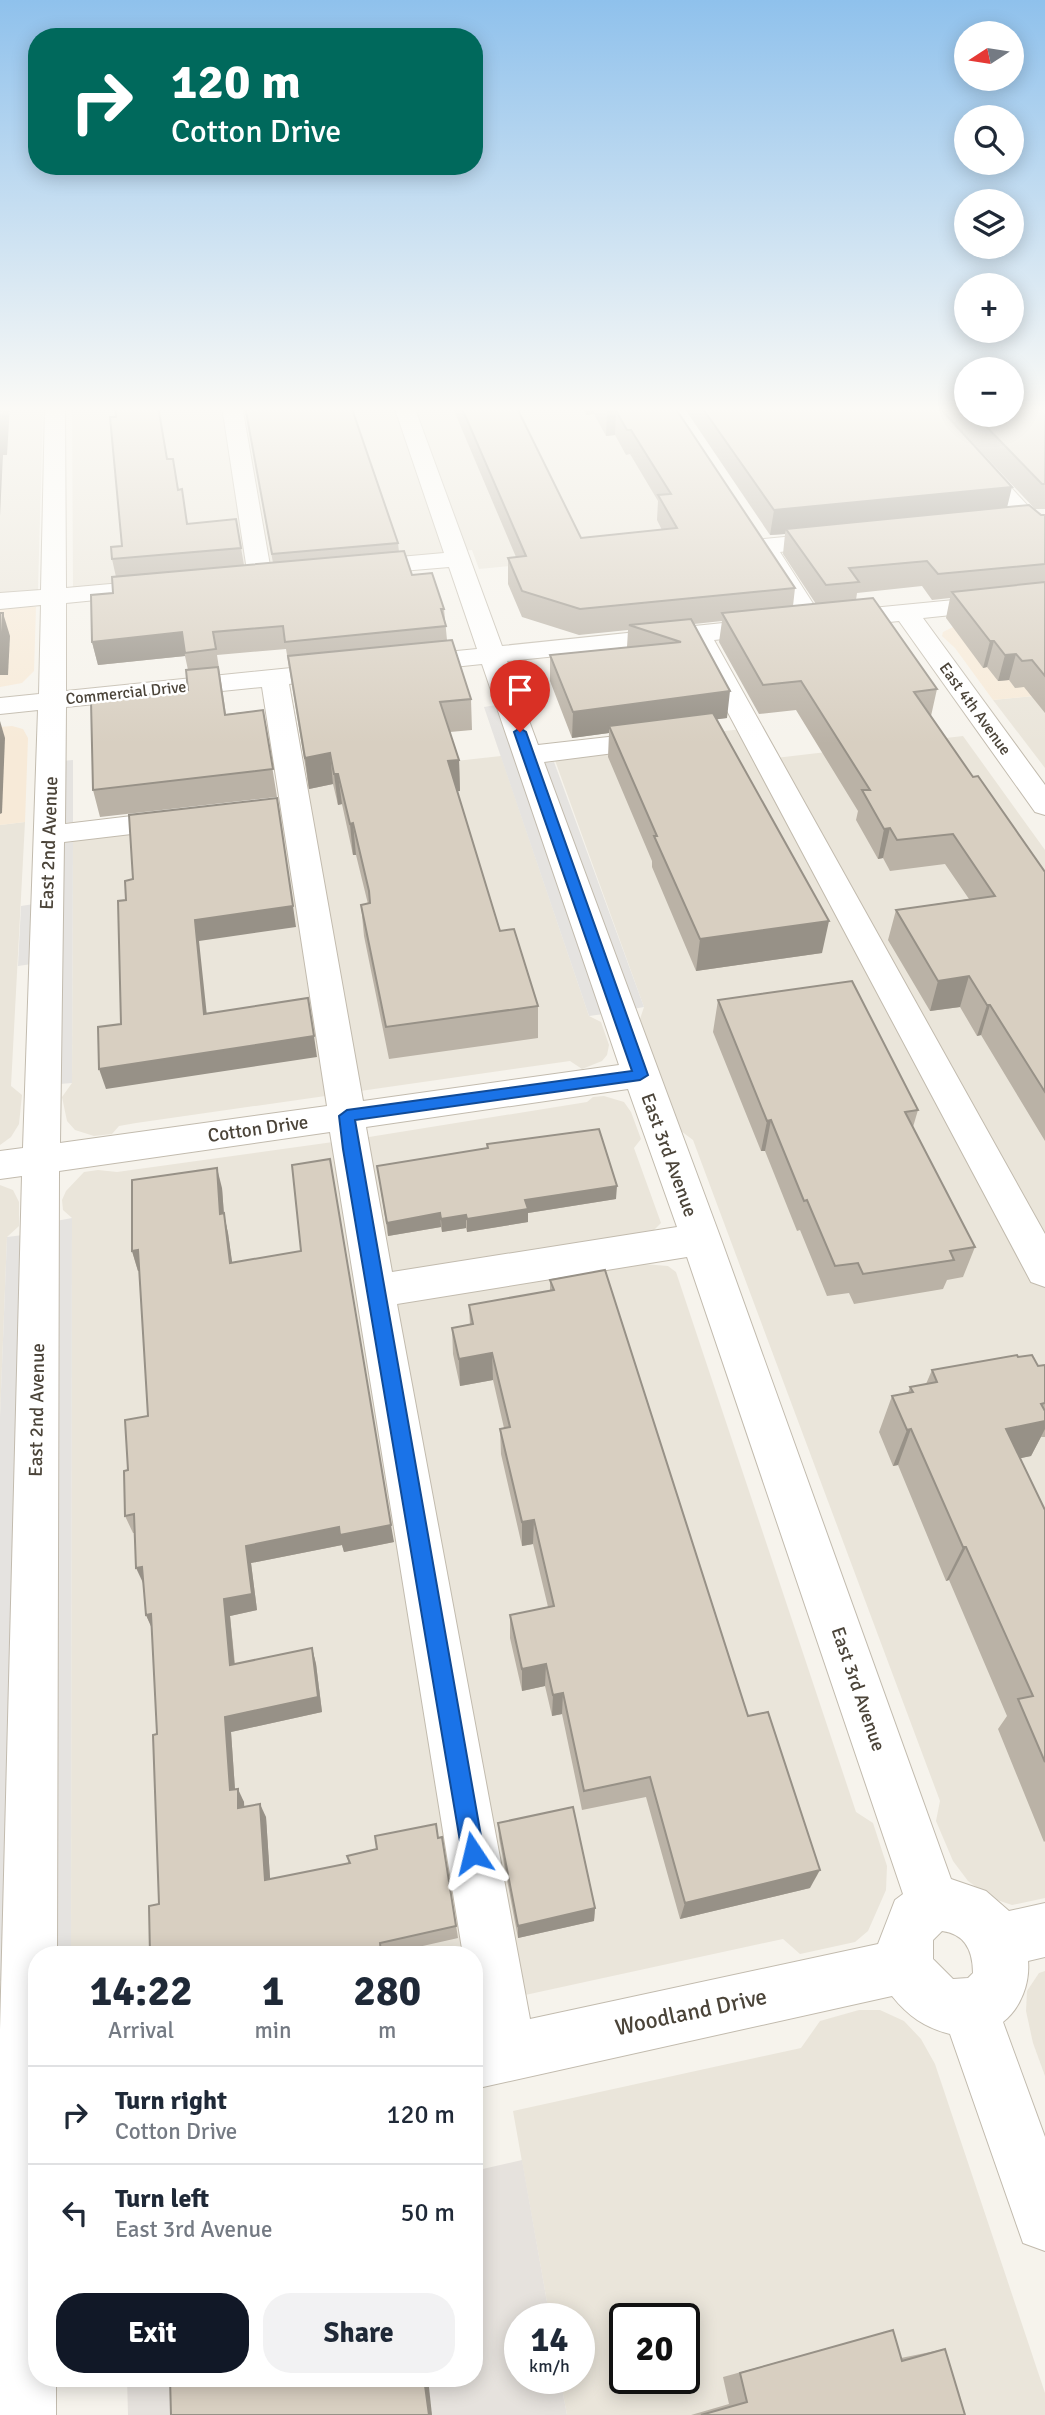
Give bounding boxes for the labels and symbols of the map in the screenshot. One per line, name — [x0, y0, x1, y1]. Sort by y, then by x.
north arrow — [954, 21, 1024, 91]
street label: East 4th Avenue — [935, 659, 1015, 759]
pin — [490, 660, 550, 732]
street label: Commercial Drive — [65, 677, 187, 709]
street label: East 2nd Avenue — [35, 776, 63, 910]
street label: East 3rd Avenue — [635, 1090, 703, 1220]
street label: Cotton Drive — [206, 1110, 310, 1148]
street label: East 2nd Avenue — [24, 1343, 50, 1477]
street label: East 3rd Avenue — [825, 1624, 891, 1754]
position arrow — [436, 1816, 510, 1890]
street label: Woodland Drive — [612, 1982, 770, 2042]
speed limit sign: 20 — [609, 2303, 700, 2394]

